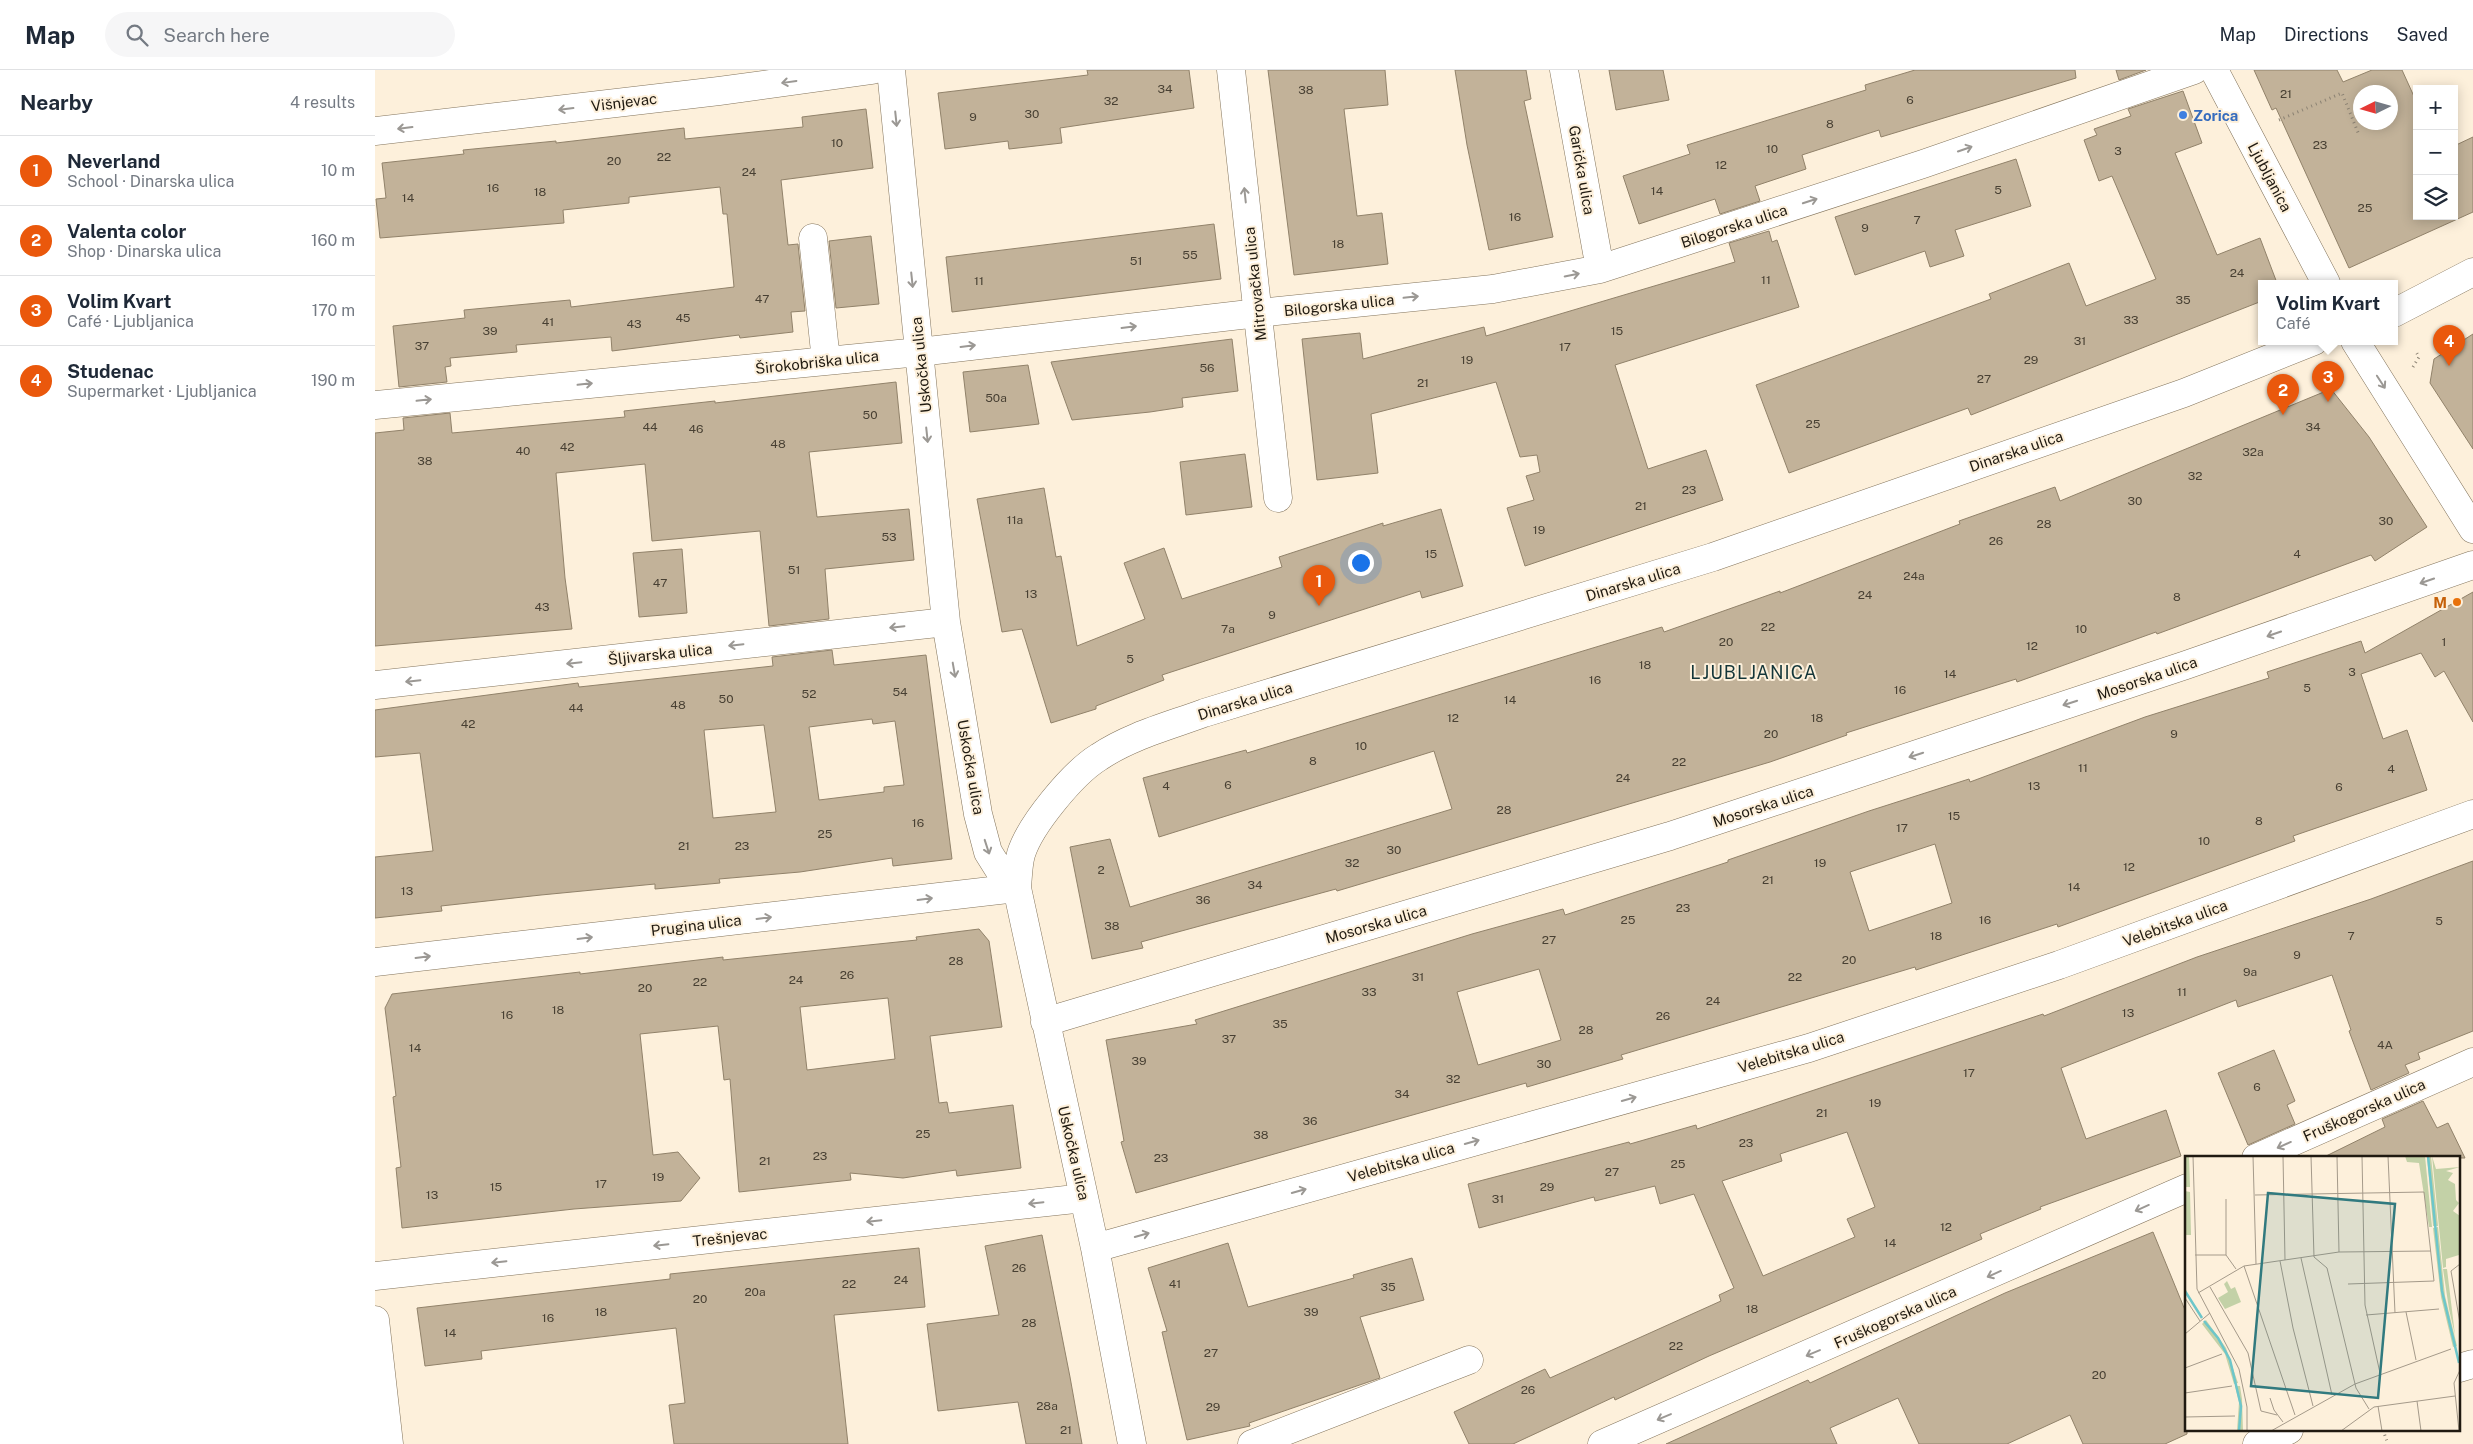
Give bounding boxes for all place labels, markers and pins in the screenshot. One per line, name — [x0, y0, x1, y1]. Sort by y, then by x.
place label: Zorica — [2193, 107, 2238, 124]
marker: Zorica — [2177, 109, 2189, 121]
pin: 4 — [2433, 325, 2465, 366]
pin: 3 — [2312, 361, 2344, 402]
pin: 2 — [2267, 374, 2299, 415]
pin: 1 — [1303, 565, 1335, 606]
place label: M — [2433, 594, 2447, 611]
marker: M — [2451, 596, 2463, 608]

